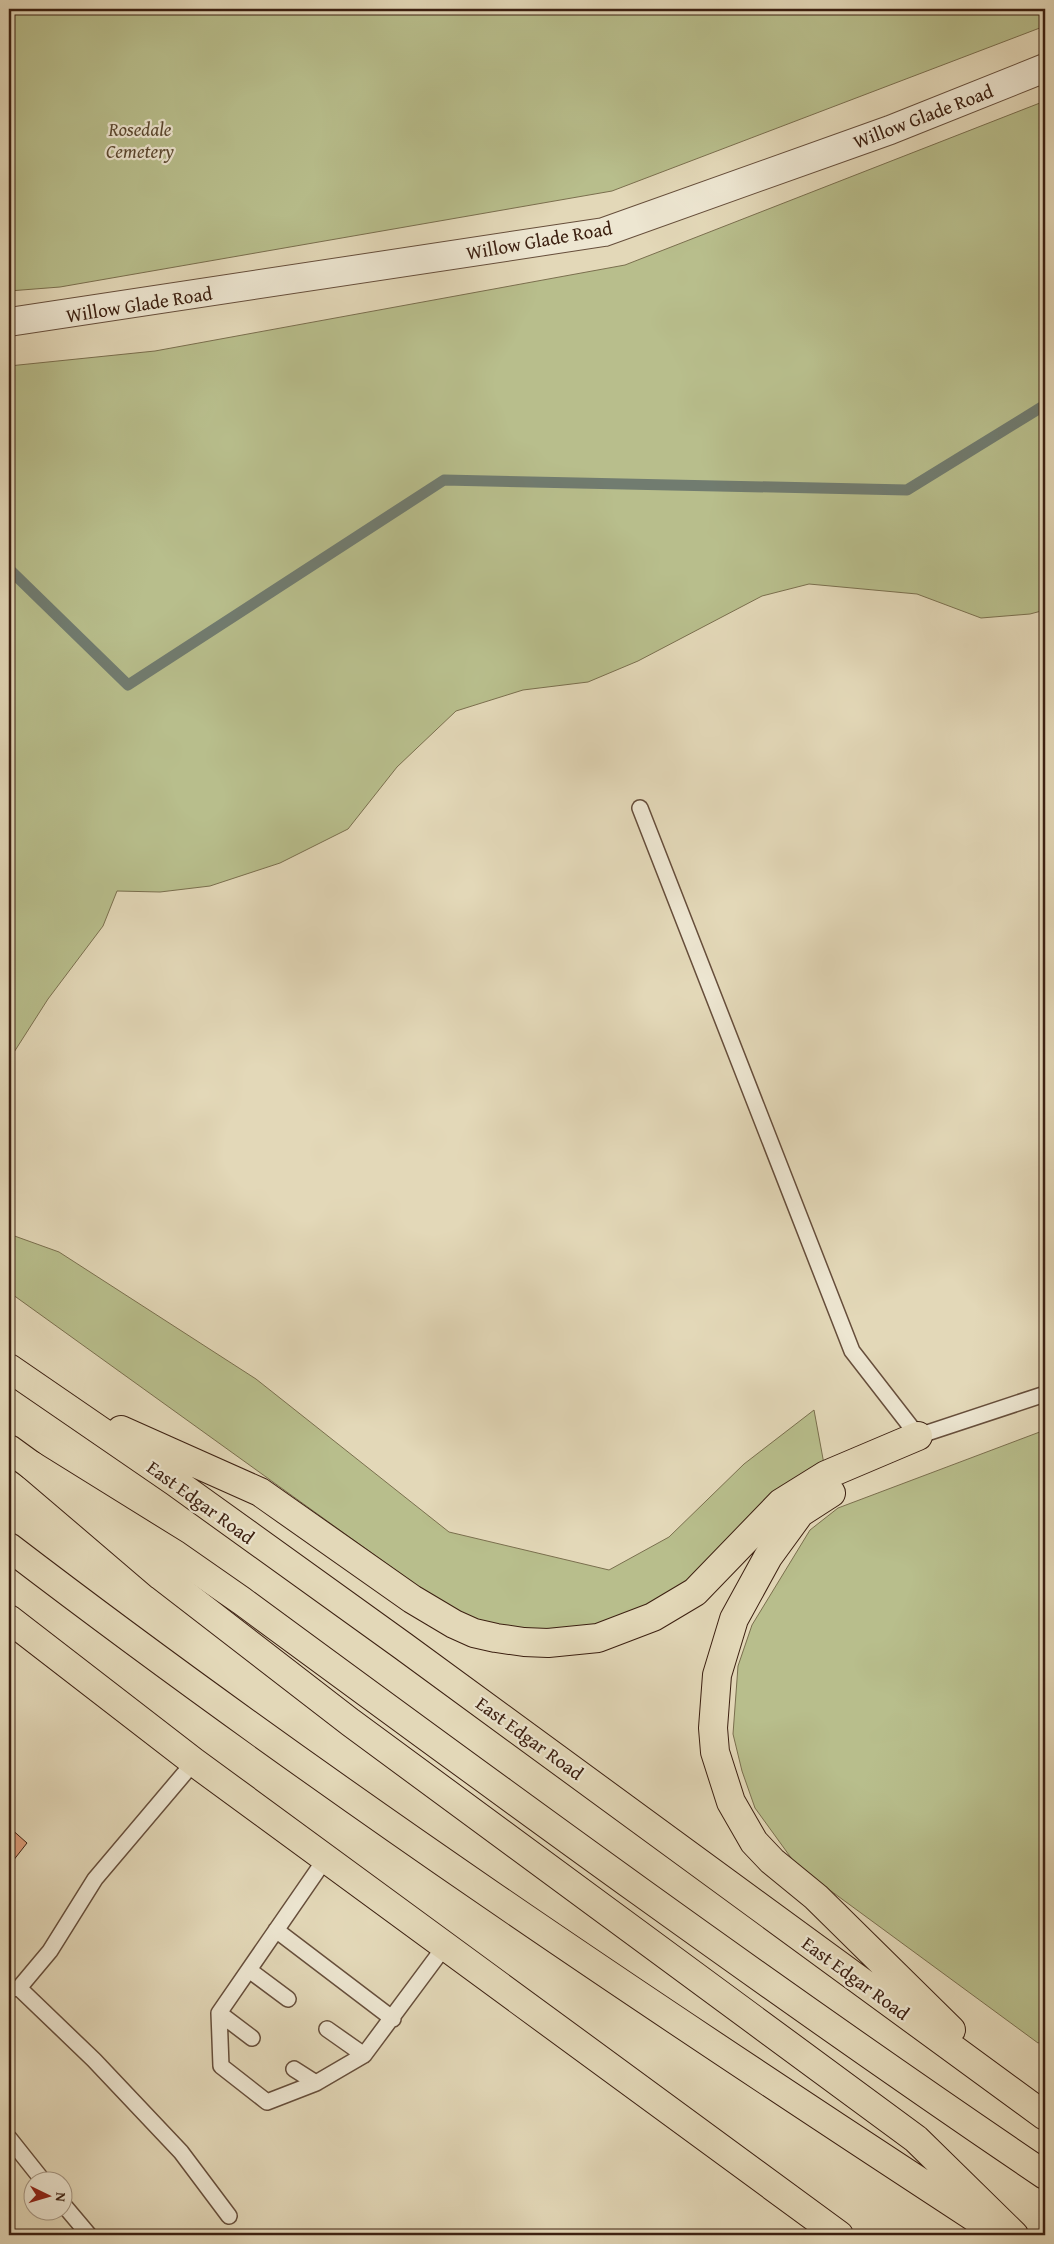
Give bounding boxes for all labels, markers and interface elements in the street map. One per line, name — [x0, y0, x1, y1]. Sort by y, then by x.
street label: Willow Glade Road — [849, 76, 998, 156]
park label: Rosedale Cemetery — [106, 115, 174, 165]
street label: Willow Glade Road — [464, 213, 615, 267]
street label: Willow Glade Road — [64, 278, 215, 329]
street label: East Edgar Road — [141, 1453, 261, 1551]
street label: East Edgar Road — [470, 1689, 590, 1787]
street label: East Edgar Road — [796, 1929, 916, 2027]
north arrow — [22, 2172, 72, 2222]
text: N — [51, 2192, 71, 2203]

